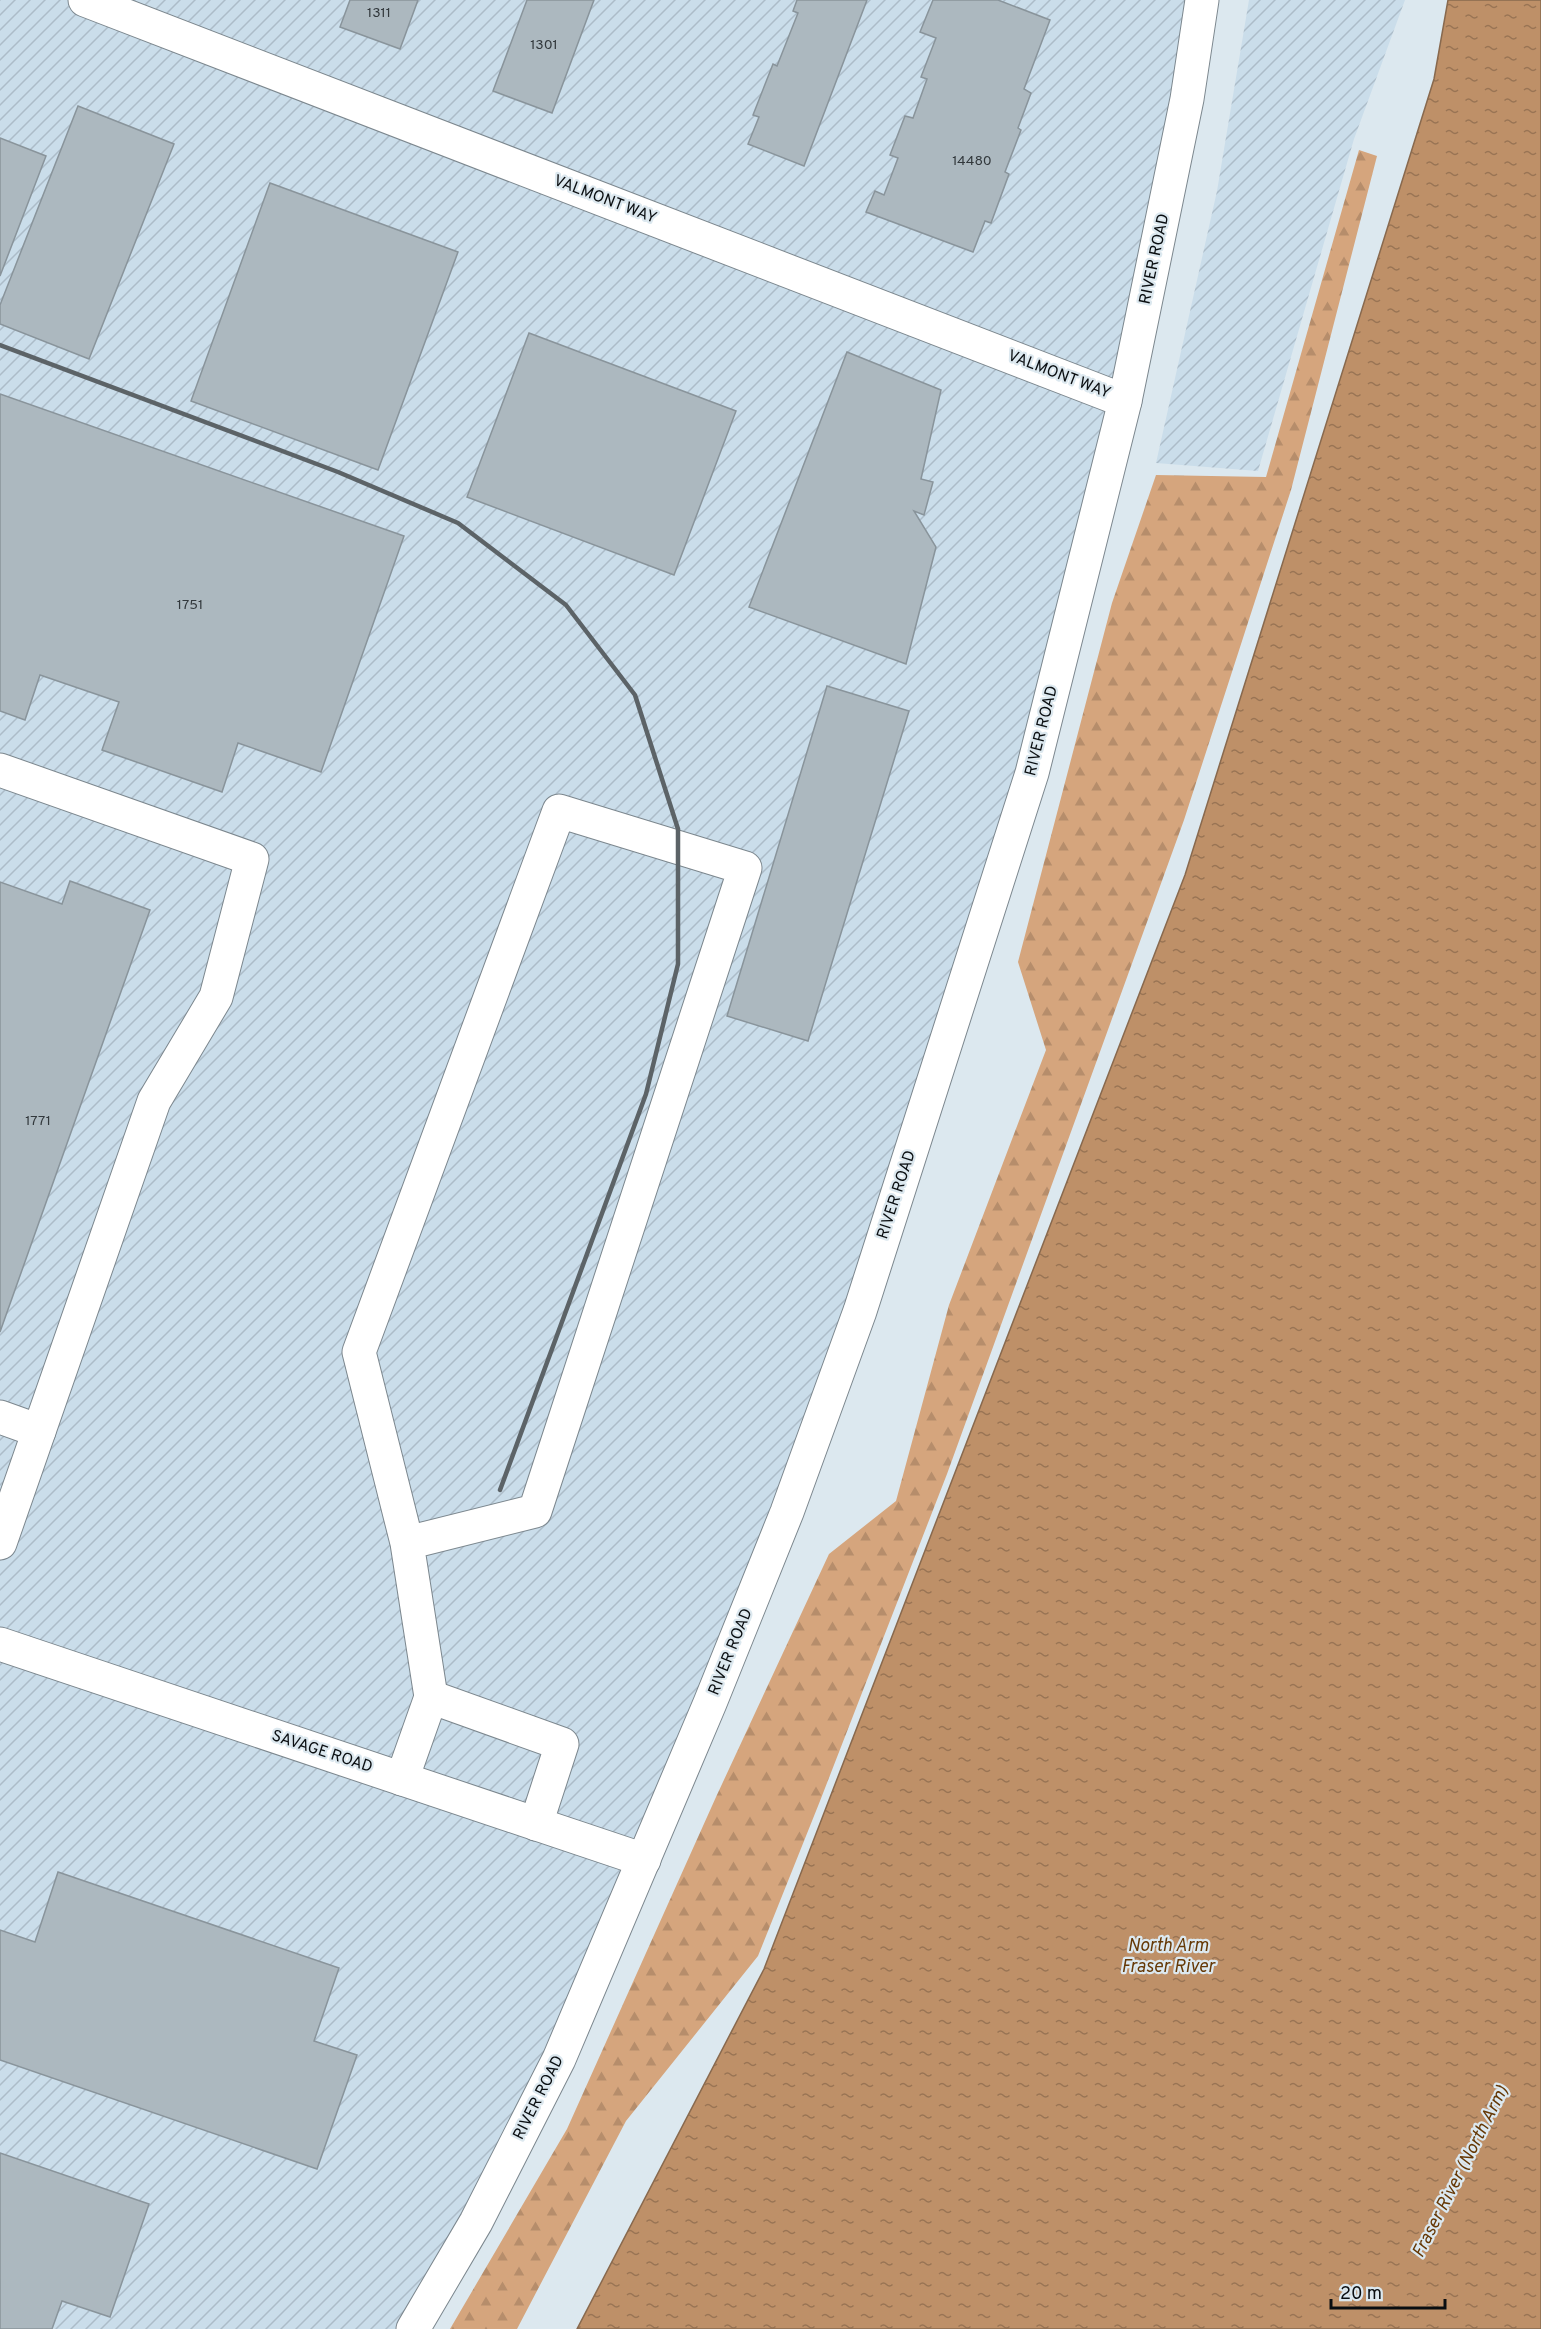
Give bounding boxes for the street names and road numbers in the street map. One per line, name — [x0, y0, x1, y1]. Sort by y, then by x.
street label: VALMONT WAY — [551, 171, 659, 229]
street label: RIVER ROAD — [1136, 212, 1174, 306]
street label: VALMONT WAY — [1005, 346, 1113, 404]
street label: RIVER ROAD — [1021, 684, 1063, 778]
street label: RIVER ROAD — [873, 1148, 921, 1242]
street label: RIVER ROAD — [704, 1606, 758, 1698]
street label: SAVAGE ROAD — [269, 1726, 375, 1778]
street label: RIVER ROAD — [509, 2052, 569, 2144]

